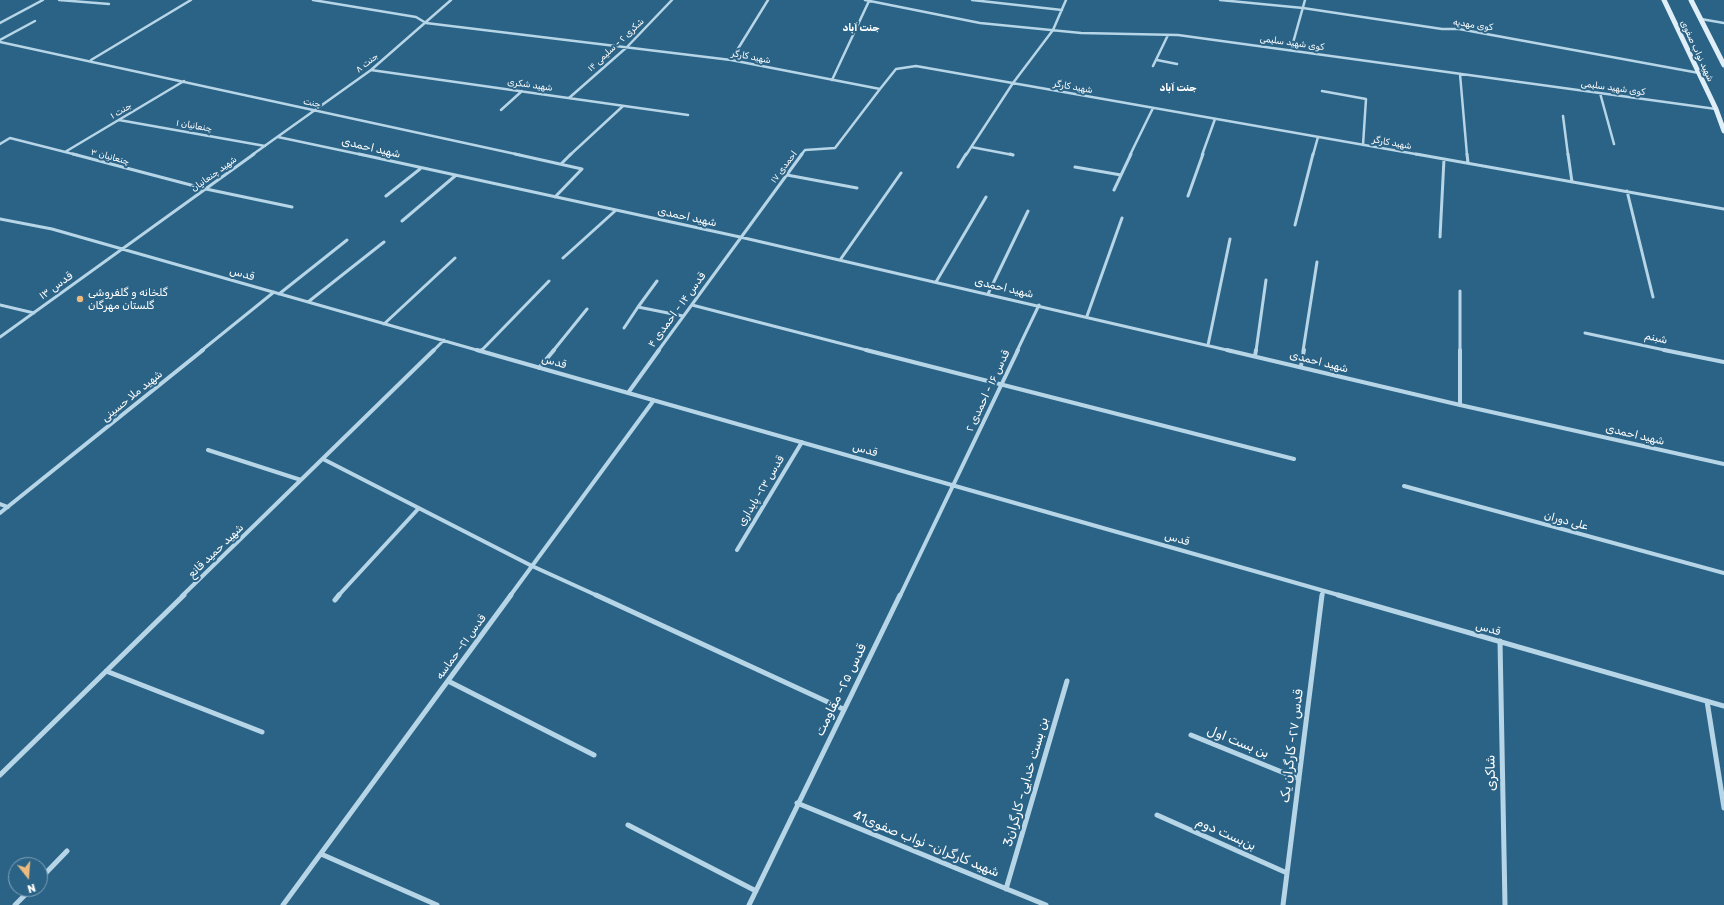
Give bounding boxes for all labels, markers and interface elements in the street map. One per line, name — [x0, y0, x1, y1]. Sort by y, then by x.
street label: شکری ۲ - سلیمی ۱۴ — [586, 16, 646, 74]
street label: کوی مهدیه — [1452, 17, 1494, 33]
street label: شهید نواب صفوی — [1678, 19, 1716, 83]
district label: جنت آباد — [842, 22, 880, 34]
street label: کوی شهید سلیمی — [1259, 33, 1325, 53]
street label: شهید کارگر — [730, 48, 772, 66]
street label: جنت ۸ — [354, 51, 380, 75]
street label: شهید شکری — [507, 76, 553, 94]
street label: شهید کارگر — [1053, 78, 1093, 96]
street label: کوی شهید سلیمی — [1580, 78, 1646, 98]
district label: جنت آباد — [1159, 82, 1197, 94]
street label: جنت — [302, 96, 322, 110]
street label: جنت ۱ — [108, 101, 134, 121]
street label: چنعانیان ۱ — [175, 118, 213, 134]
street label: شهید کارگر — [1372, 134, 1412, 152]
street label: شهید احمدی — [340, 135, 402, 161]
street label: چنعانیان ۳ — [90, 147, 130, 167]
street label: احمدی ۱۷ — [768, 149, 800, 185]
street label: شهید چنعانیان — [189, 154, 239, 194]
street label: شهید احمدی — [656, 204, 718, 230]
street label: قدس — [228, 264, 256, 284]
street label: قدس ۱۳ — [37, 269, 75, 303]
street label: قدس ۱۴ - احمدی ۴ — [645, 270, 709, 350]
street label: شهید احمدی — [973, 275, 1035, 301]
place label: گلخانه و گلفروشی گلستان مهرگان — [88, 286, 168, 312]
marker: گلخانه و گلفروشی گلستان مهرگان — [75, 294, 85, 304]
street label: شبنم — [1643, 329, 1669, 347]
street label: قدس ۱۶ - احمدی ۲ — [963, 348, 1013, 434]
street label: شهید احمدی — [1288, 348, 1350, 376]
street label: قدس — [540, 352, 568, 372]
street label: شهید ملا حسینی — [99, 367, 165, 425]
street label: شهید احمدی — [1604, 422, 1666, 448]
street label: قدس — [851, 440, 879, 460]
street label: قدس ۲۳- پایداری — [735, 453, 787, 529]
street label: علی دوران — [1543, 509, 1589, 533]
street label: شهید حمید قانع — [185, 521, 247, 581]
street label: قدس — [1163, 529, 1191, 549]
street label: قدس ۲۱- حماسه — [433, 612, 489, 682]
street label: قدس — [1474, 619, 1502, 639]
street label: قدس ۲۵- مقاومت — [812, 641, 870, 739]
street label: قدس ۲۷- کارگران یک — [1277, 688, 1307, 804]
street label: بن بست خدایی- کارگران3 — [1000, 716, 1052, 848]
street label: بن بست اول — [1205, 723, 1271, 761]
street label: شاکری — [1483, 755, 1499, 791]
street label: شهید کارگران- نواب صفوی41 — [850, 807, 1002, 881]
street label: بن‌بست دوم — [1194, 814, 1258, 854]
north arrow — [8, 857, 48, 897]
text: N — [26, 881, 37, 895]

